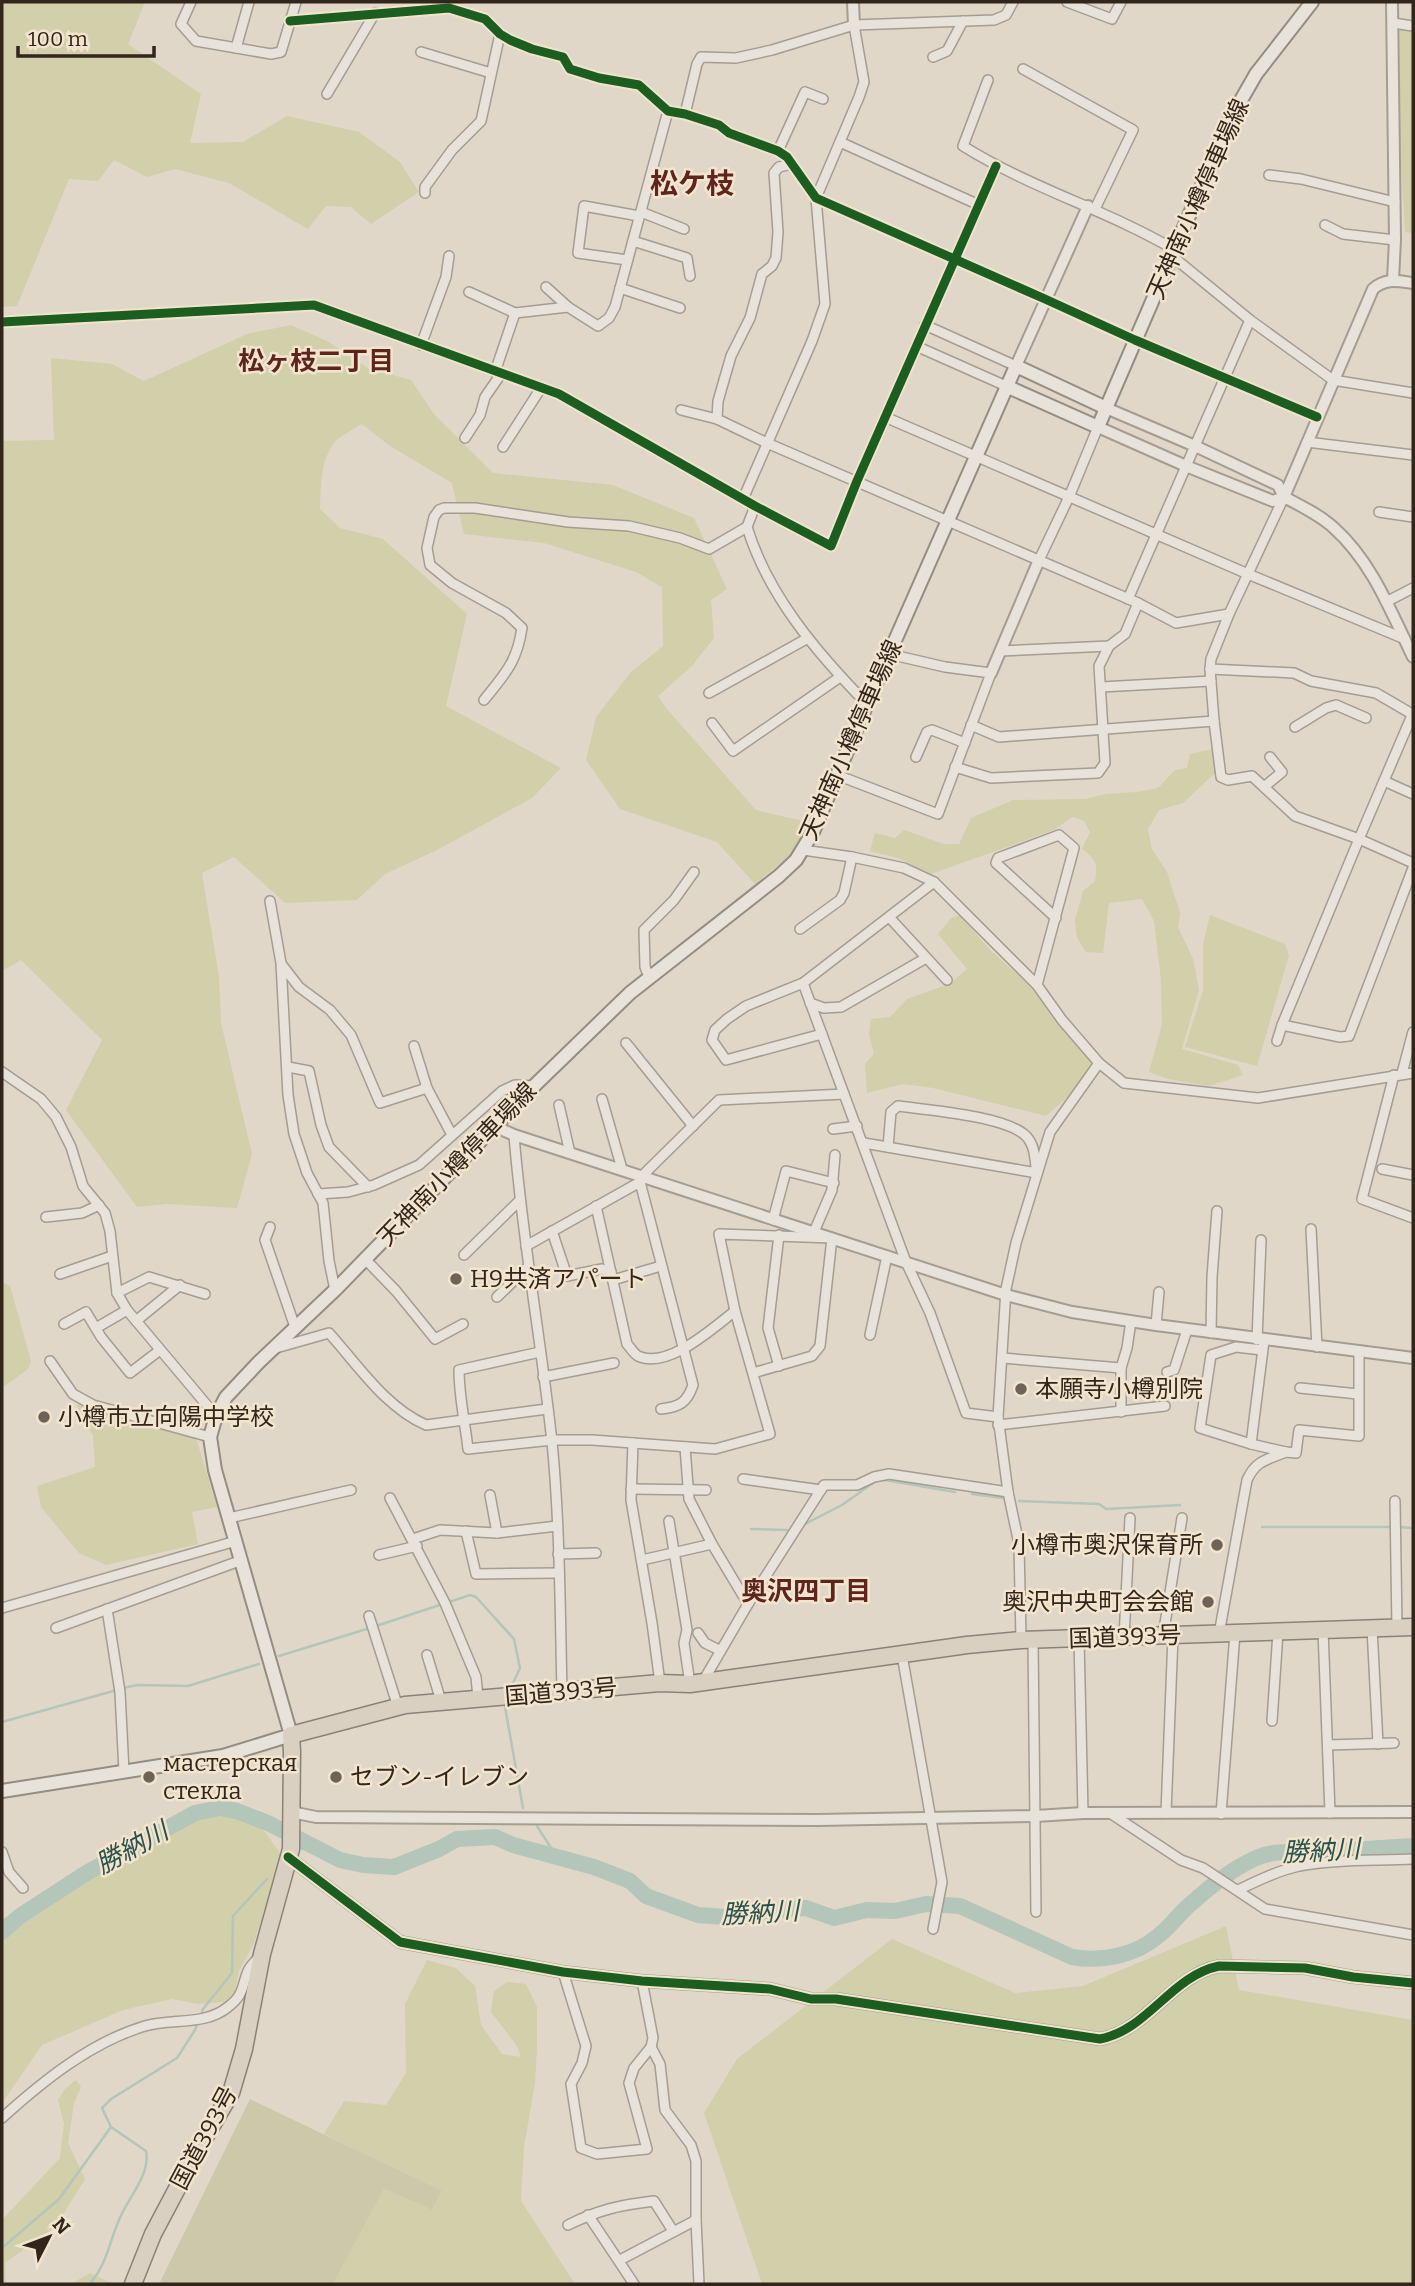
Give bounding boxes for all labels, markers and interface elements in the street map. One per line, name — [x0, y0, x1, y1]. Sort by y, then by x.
scale bar — [18, 14, 154, 58]
text: 100 m — [28, 26, 88, 52]
street label: 天神南小樽停車場線 — [1141, 95, 1255, 303]
district label: 松ケ枝 — [650, 167, 734, 200]
district label: 松ヶ枝二丁目 — [238, 346, 394, 377]
street label: 天神南小樽停車場線 — [794, 636, 908, 844]
street label: 天神南小樽停車場線 — [372, 1077, 542, 1251]
place label: H9共済アパート — [470, 1265, 647, 1293]
marker: H9共済アパート — [448, 1271, 464, 1287]
place label: 本願寺小樽別院 — [1035, 1375, 1203, 1403]
marker: 本願寺小樽別院 — [1013, 1381, 1029, 1397]
place label: 小樽市立向陽中学校 — [58, 1403, 274, 1431]
marker: 小樽市立向陽中学校 — [36, 1409, 52, 1425]
place label: 小樽市奥沢保育所 — [1011, 1531, 1203, 1559]
marker: 小樽市奥沢保育所 — [1209, 1537, 1225, 1553]
district label: 奥沢四丁目 — [741, 1576, 871, 1607]
place label: 奥沢中央町会会館 — [1002, 1588, 1194, 1616]
marker: 奥沢中央町会会館 — [1200, 1594, 1216, 1610]
street label: 国道393号 — [1068, 1621, 1182, 1653]
street label: 国道393号 — [504, 1673, 618, 1711]
place label: мастерская стекла — [163, 1749, 297, 1805]
place label: セブン-イレブン — [350, 1763, 529, 1791]
marker: мастерская стекла — [141, 1769, 157, 1785]
marker: セブン-イレブン — [328, 1769, 344, 1785]
water label: 勝納川 — [90, 1814, 176, 1880]
water label: 勝納川 — [1281, 1833, 1364, 1869]
water label: 勝納川 — [720, 1895, 803, 1931]
street label: 国道393号 — [165, 2082, 243, 2194]
north arrow — [14, 2202, 84, 2272]
text: N — [48, 2213, 75, 2239]

